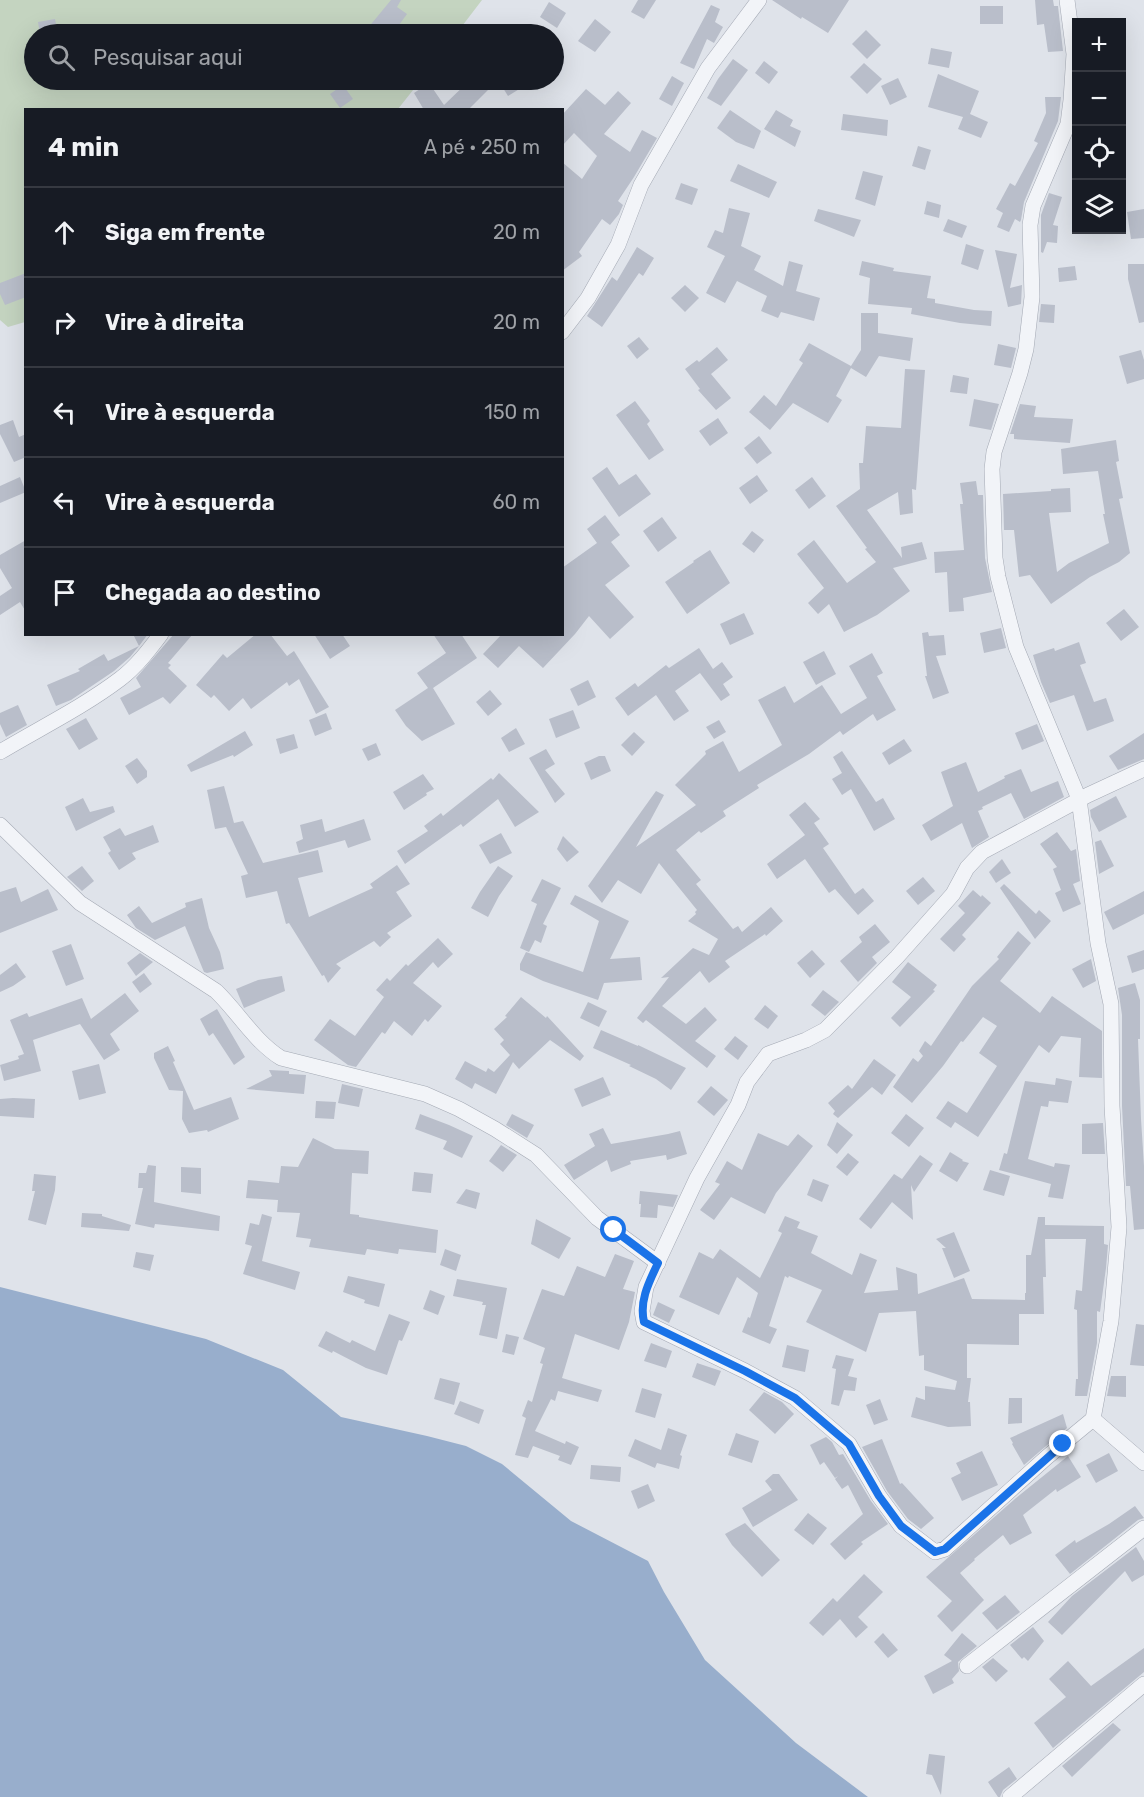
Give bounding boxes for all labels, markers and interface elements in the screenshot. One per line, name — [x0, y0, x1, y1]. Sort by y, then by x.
map controls — [1072, 18, 1126, 234]
button: + — [1072, 18, 1126, 72]
search box — [24, 24, 564, 90]
icon: search — [45, 41, 78, 74]
text: Pesquisar aqui — [93, 44, 243, 71]
button: − — [1072, 72, 1126, 126]
button: locate — [1072, 126, 1126, 180]
text: 4 min — [48, 132, 119, 163]
text: A pé · 250 m — [424, 135, 540, 159]
button: layers — [1072, 180, 1126, 234]
icon: ahead — [48, 216, 81, 249]
text: Siga em frente — [105, 219, 265, 246]
text: 20 m — [493, 220, 540, 244]
icon: right — [48, 306, 81, 339]
text: Vire à direita — [105, 309, 244, 336]
text: 20 m — [493, 310, 540, 334]
icon: left — [48, 396, 81, 429]
text: Vire à esquerda — [105, 399, 275, 426]
text: 150 m — [484, 400, 540, 424]
icon: left — [48, 486, 81, 519]
text: Vire à esquerda — [105, 489, 275, 516]
text: 60 m — [493, 490, 540, 514]
icon: arrive — [48, 576, 81, 609]
text: Chegada ao destino — [105, 579, 321, 606]
route start — [600, 1216, 626, 1242]
route end — [1049, 1430, 1075, 1456]

